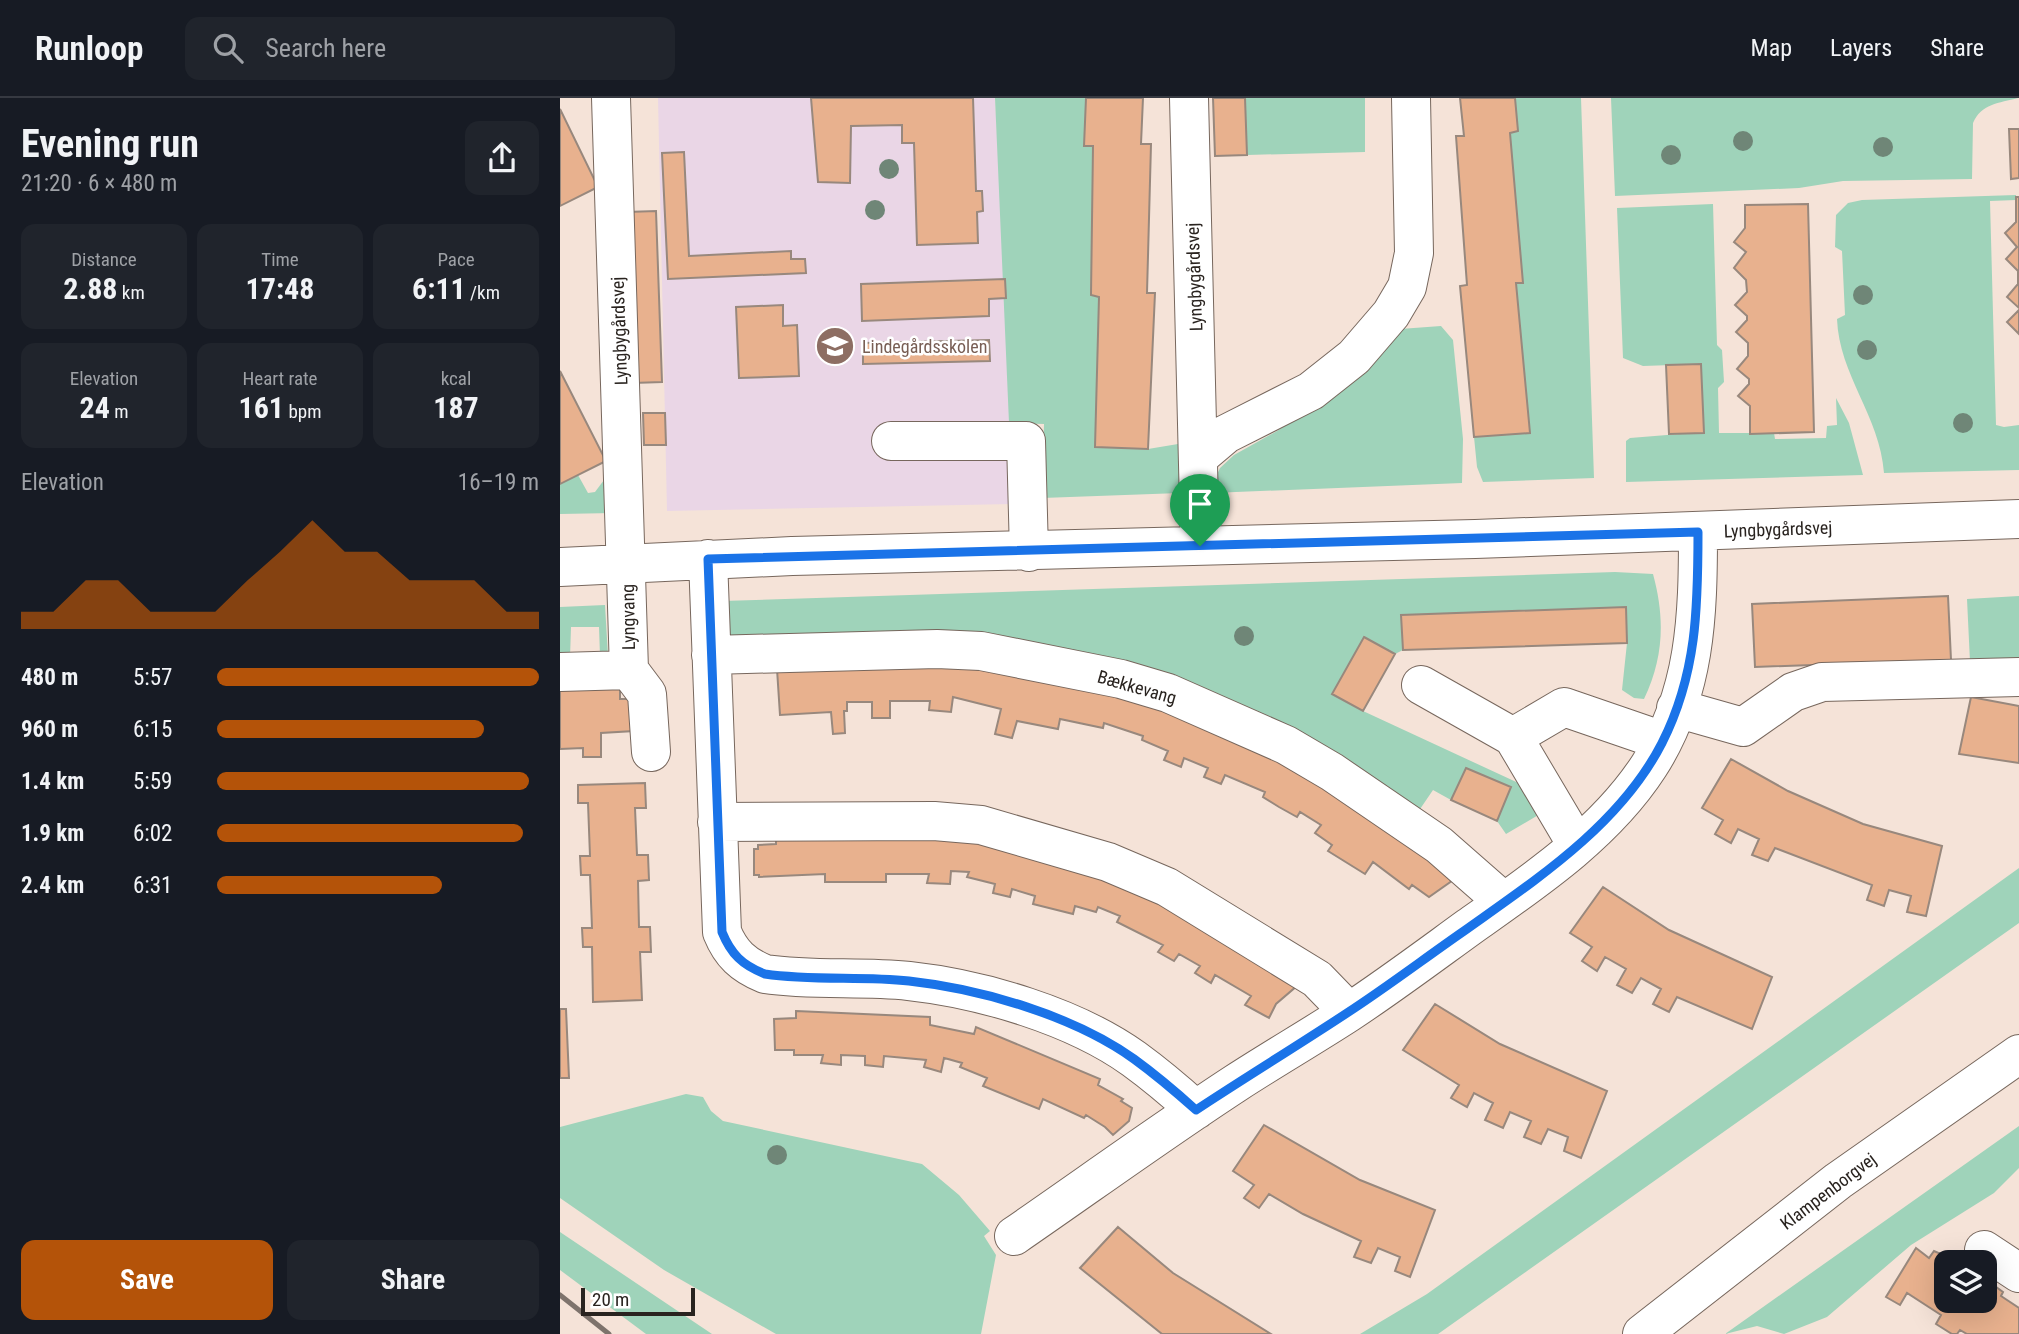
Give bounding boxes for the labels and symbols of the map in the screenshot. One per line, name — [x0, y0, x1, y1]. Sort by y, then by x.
street label: Lyngbygårdsvej — [1182, 222, 1206, 332]
street label: Lyngbygårdsvej — [607, 276, 631, 386]
school or university icon: Lindegårdsskolen — [814, 325, 856, 367]
place label: Lindegårdsskolen — [862, 336, 987, 357]
pin — [1170, 474, 1230, 546]
street label: Lyngbygårdsvej — [1723, 517, 1833, 541]
street label: Lyngvang — [617, 584, 639, 650]
street label: Bækkevang — [1095, 666, 1179, 708]
street label: Klampenborgvej — [1776, 1148, 1880, 1234]
scale bar — [581, 1285, 695, 1317]

